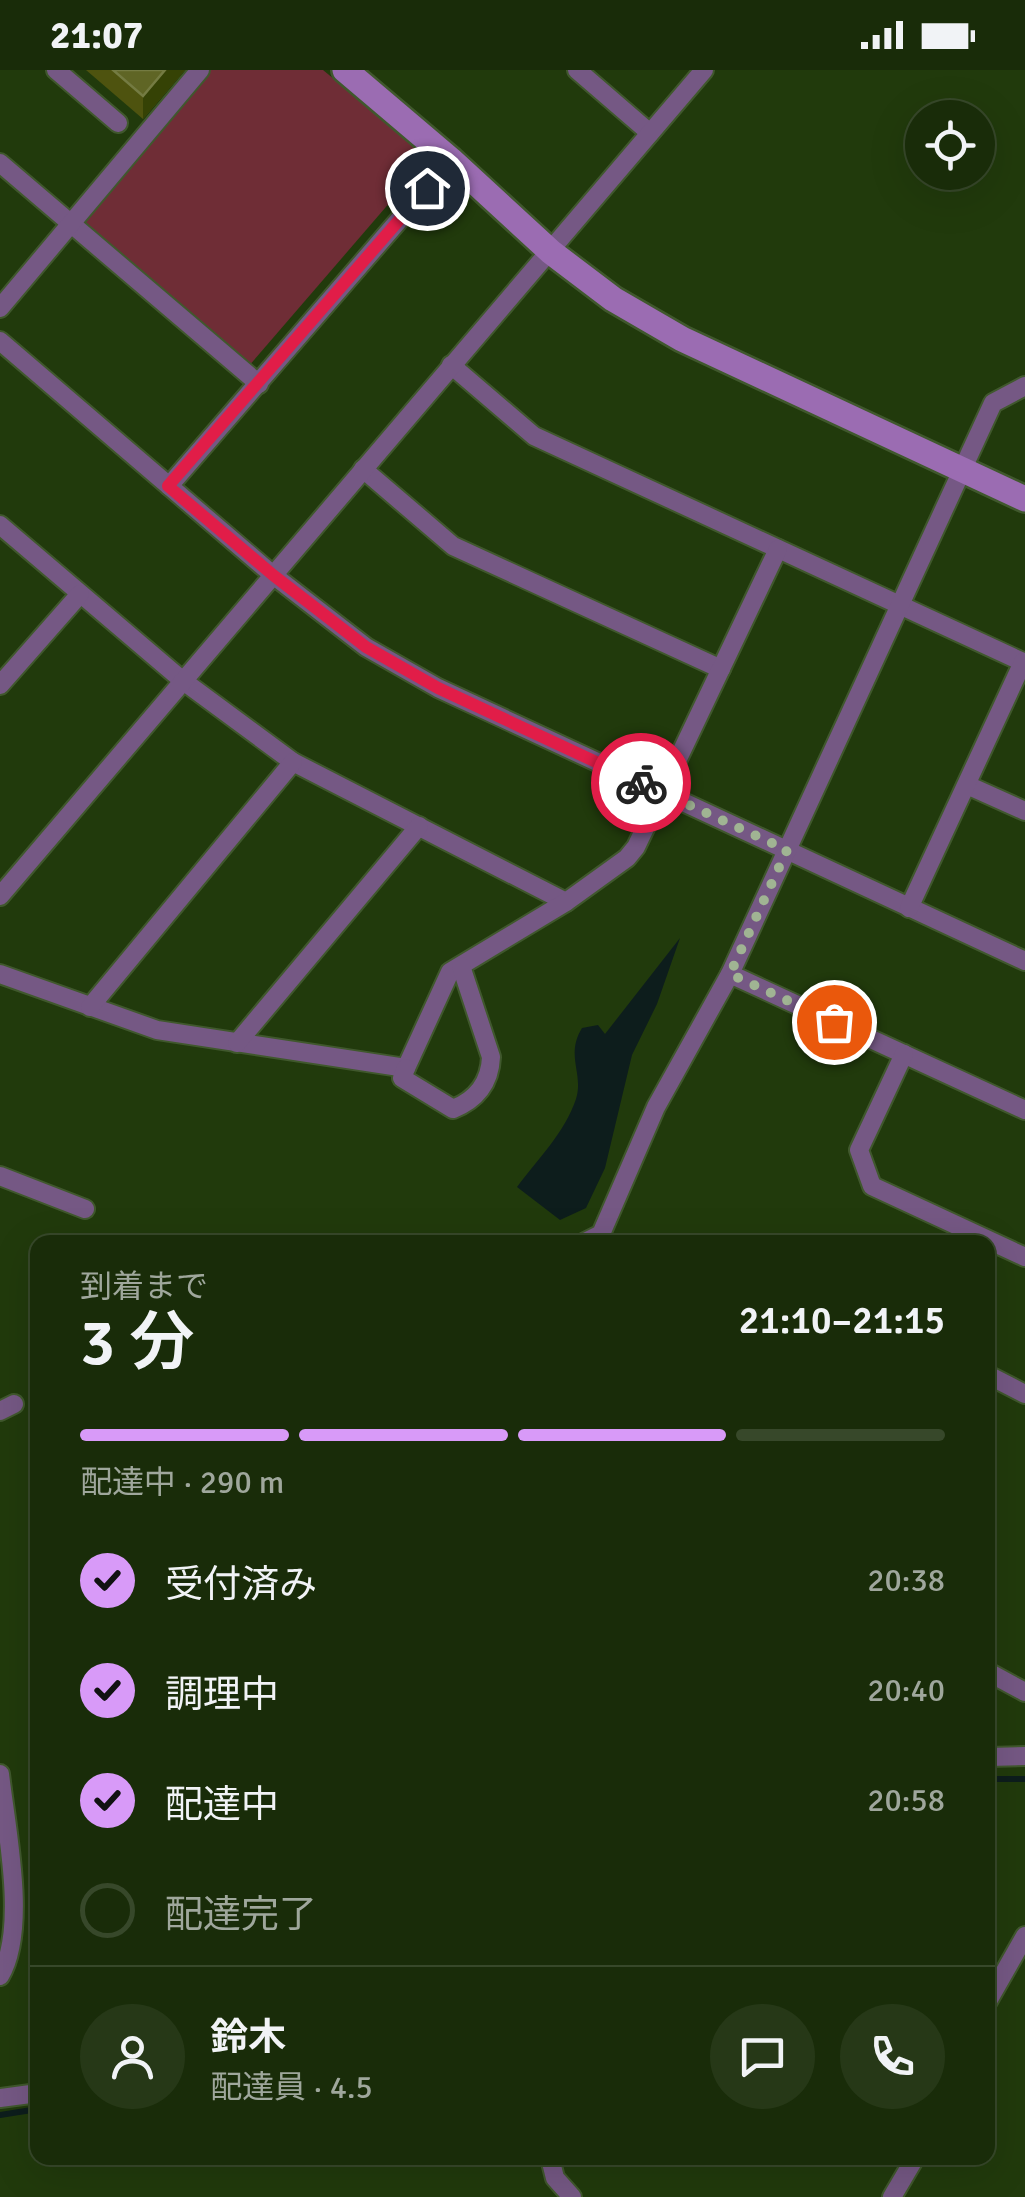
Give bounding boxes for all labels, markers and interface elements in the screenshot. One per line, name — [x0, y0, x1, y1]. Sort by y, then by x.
text: 21:07 — [50, 12, 143, 59]
map controls — [905, 100, 995, 190]
button: locate — [905, 100, 995, 190]
pin — [385, 146, 470, 231]
icon: home — [400, 161, 455, 216]
courier — [591, 733, 691, 833]
icon: bike — [614, 756, 669, 811]
pin — [792, 980, 877, 1065]
icon: bag — [807, 995, 862, 1050]
text: 到着まで — [80, 1267, 208, 1306]
text: 21:10–21:15 — [739, 1297, 945, 1344]
text: 3 分 — [80, 1303, 194, 1383]
text: 配達中 · 290 m — [80, 1463, 284, 1502]
icon: check — [80, 1553, 135, 1608]
text: 受付済み — [165, 1561, 317, 1608]
text: 20:38 — [867, 1561, 945, 1600]
icon: check — [80, 1663, 135, 1718]
text: 調理中 — [165, 1671, 279, 1718]
text: 20:40 — [867, 1671, 945, 1710]
icon: check — [80, 1773, 135, 1828]
text: 配達中 — [165, 1781, 279, 1828]
text: 20:58 — [867, 1781, 945, 1820]
text: 配達完了 — [165, 1891, 317, 1938]
button: person — [80, 2004, 185, 2109]
button: chat — [710, 2004, 815, 2109]
button: phone — [840, 2004, 945, 2109]
text: 鈴木 — [210, 2014, 286, 2061]
text: 配達員 · 4.5 — [210, 2068, 373, 2107]

